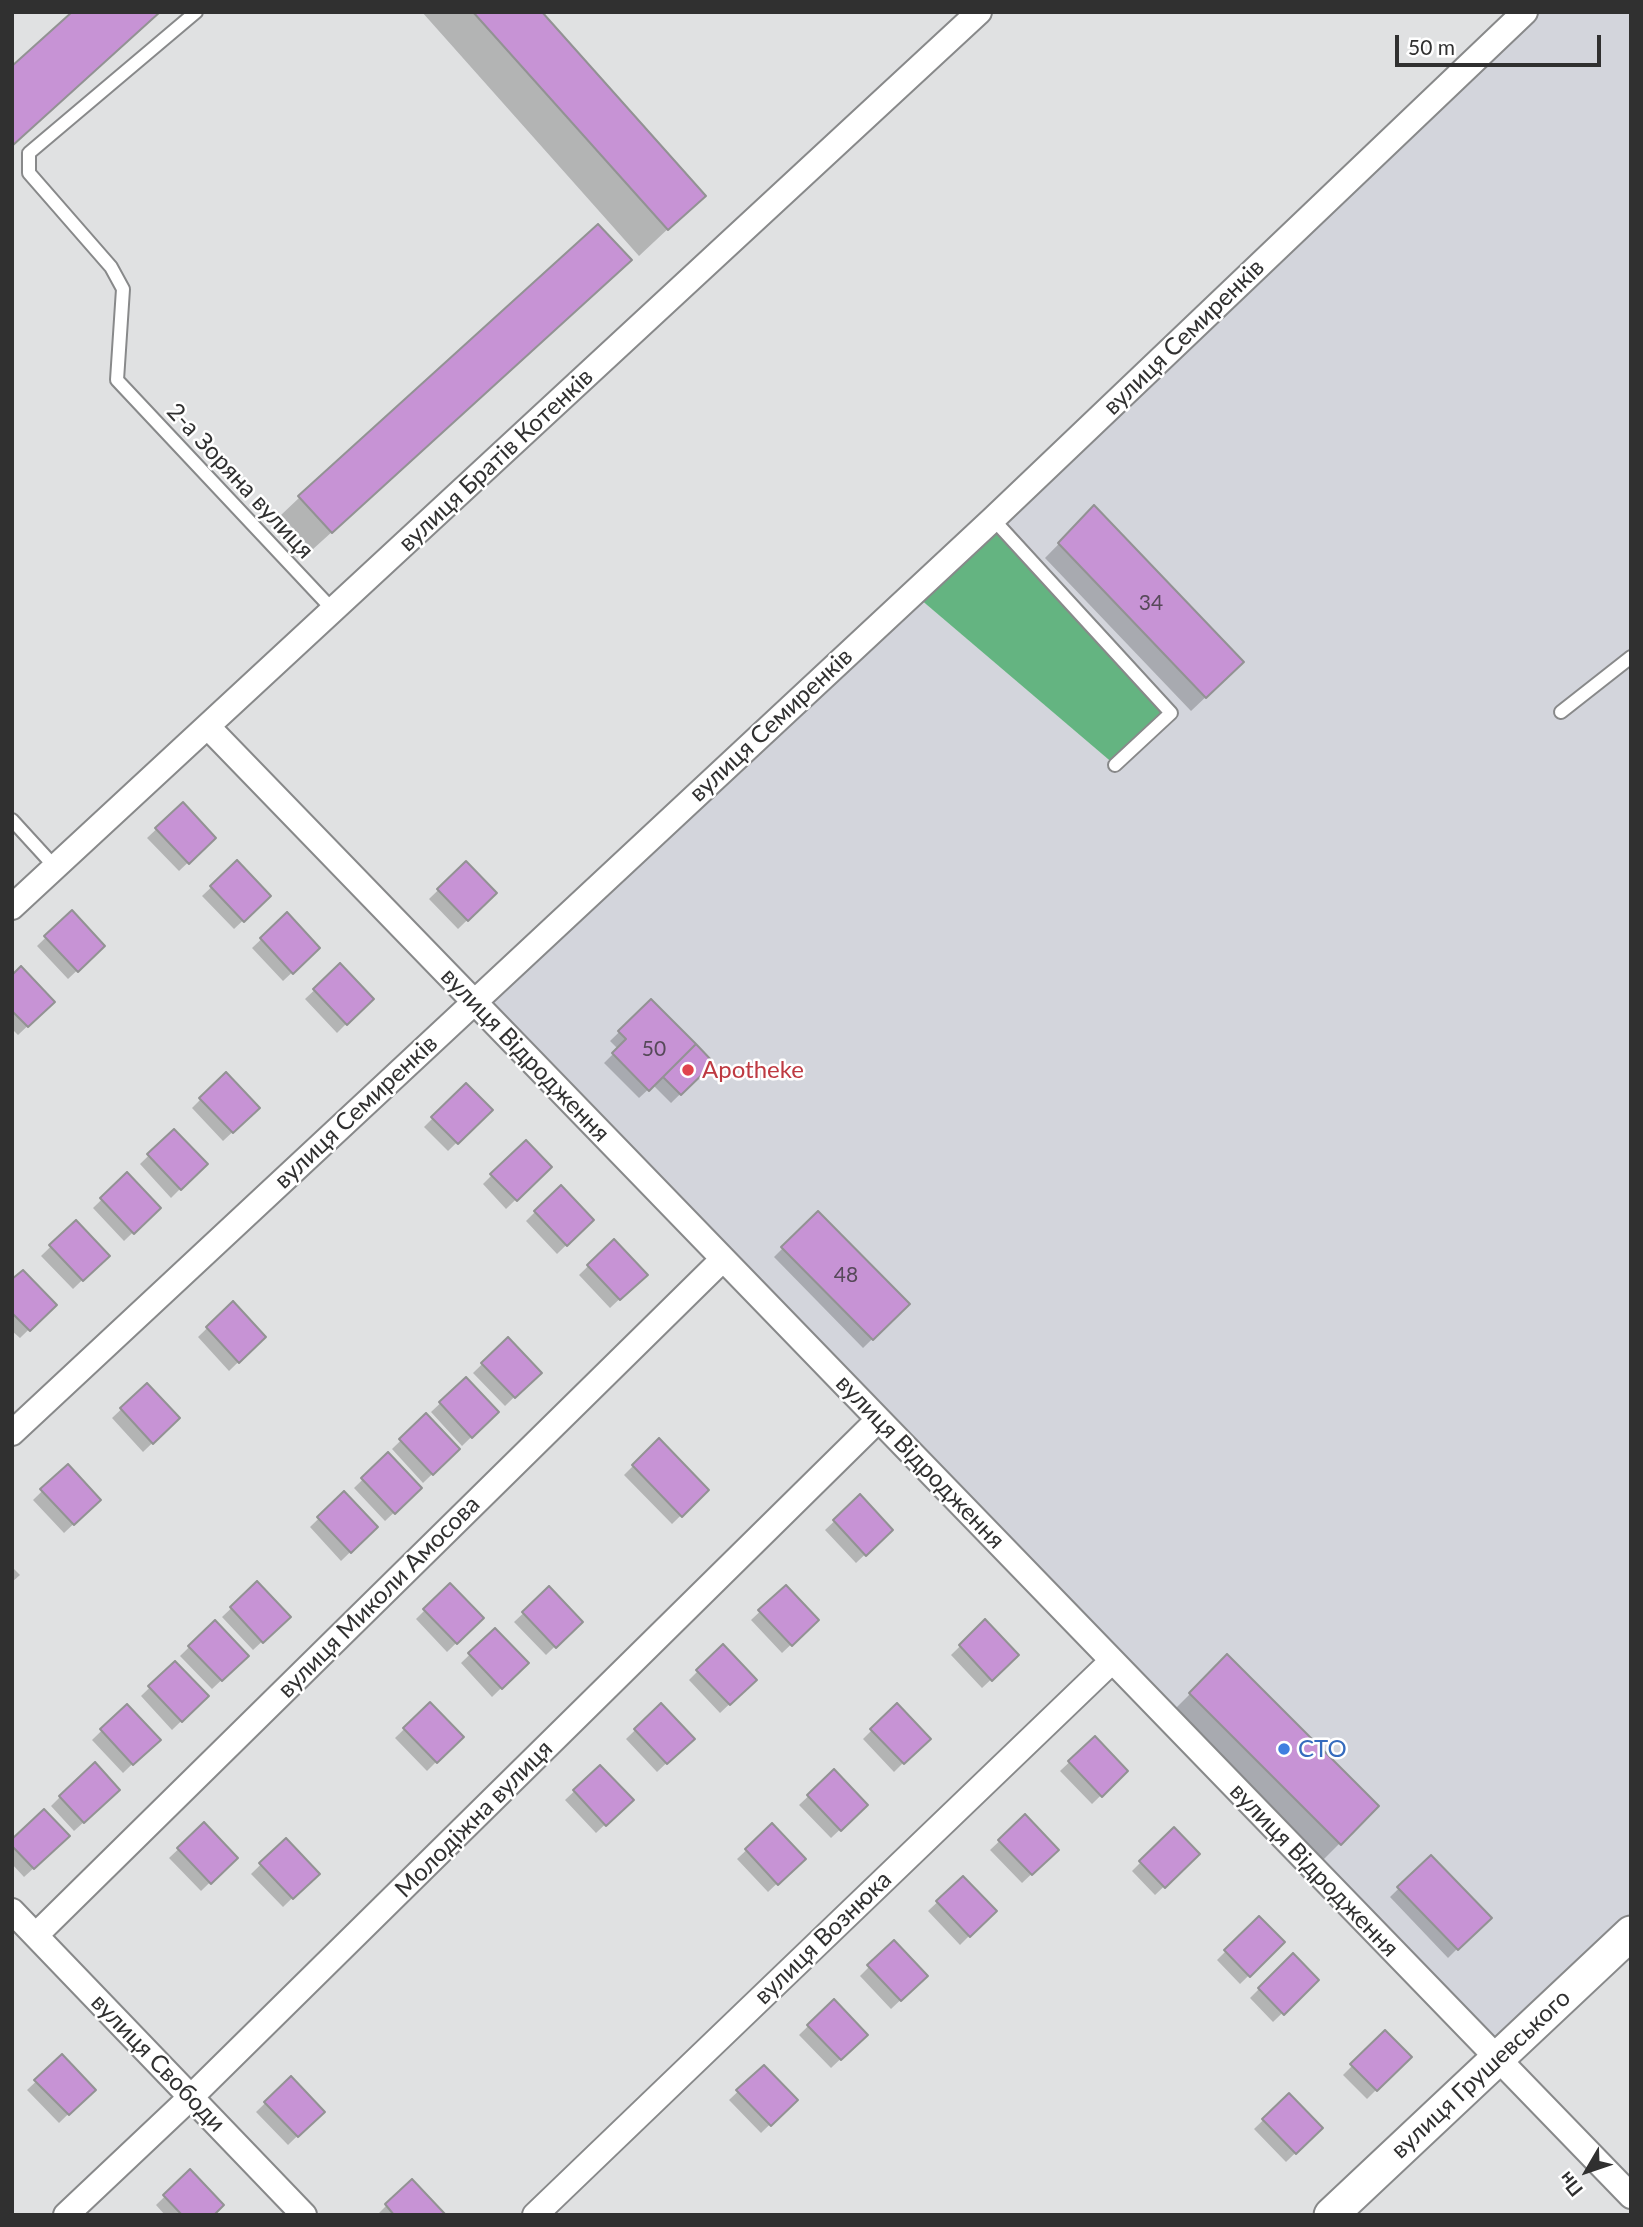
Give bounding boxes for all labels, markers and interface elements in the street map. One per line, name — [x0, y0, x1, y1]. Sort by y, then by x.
scale bar — [1398, 21, 1604, 65]
text: 50 m — [1408, 34, 1455, 59]
street label: вулиця Семиренків — [1098, 253, 1270, 421]
street label: вулиця Братів Котенків — [393, 362, 599, 558]
street label: 2-а Зоряна вулиця — [161, 397, 319, 565]
house number: 34 — [1139, 590, 1163, 616]
street label: вулиця Семиренків — [684, 642, 858, 808]
street label: вулиця Відродження — [435, 962, 615, 1148]
street label: вулиця Семиренків — [269, 1029, 443, 1195]
house number: 50 — [642, 1036, 666, 1062]
place label: Apotheke — [702, 1056, 804, 1084]
marker: Apotheke — [680, 1062, 696, 1078]
house number: 48 — [834, 1262, 858, 1288]
street label: вулиця Відродження — [830, 1369, 1010, 1555]
street label: вулиця Миколи Амосова — [272, 1490, 486, 1704]
street label: Молодіжна вулиця — [389, 1734, 559, 1904]
place label: СТО — [1298, 1735, 1347, 1763]
marker: СТО — [1276, 1741, 1292, 1757]
street label: вулиця Відродження — [1224, 1777, 1404, 1963]
street label: вулиця Вознюка — [749, 1865, 897, 2011]
street label: вулиця Грушевського — [1385, 1983, 1577, 2165]
street label: вулиця Свободи — [85, 1988, 231, 2138]
north arrow — [1552, 2136, 1622, 2206]
text: Пн — [1554, 2168, 1587, 2201]

